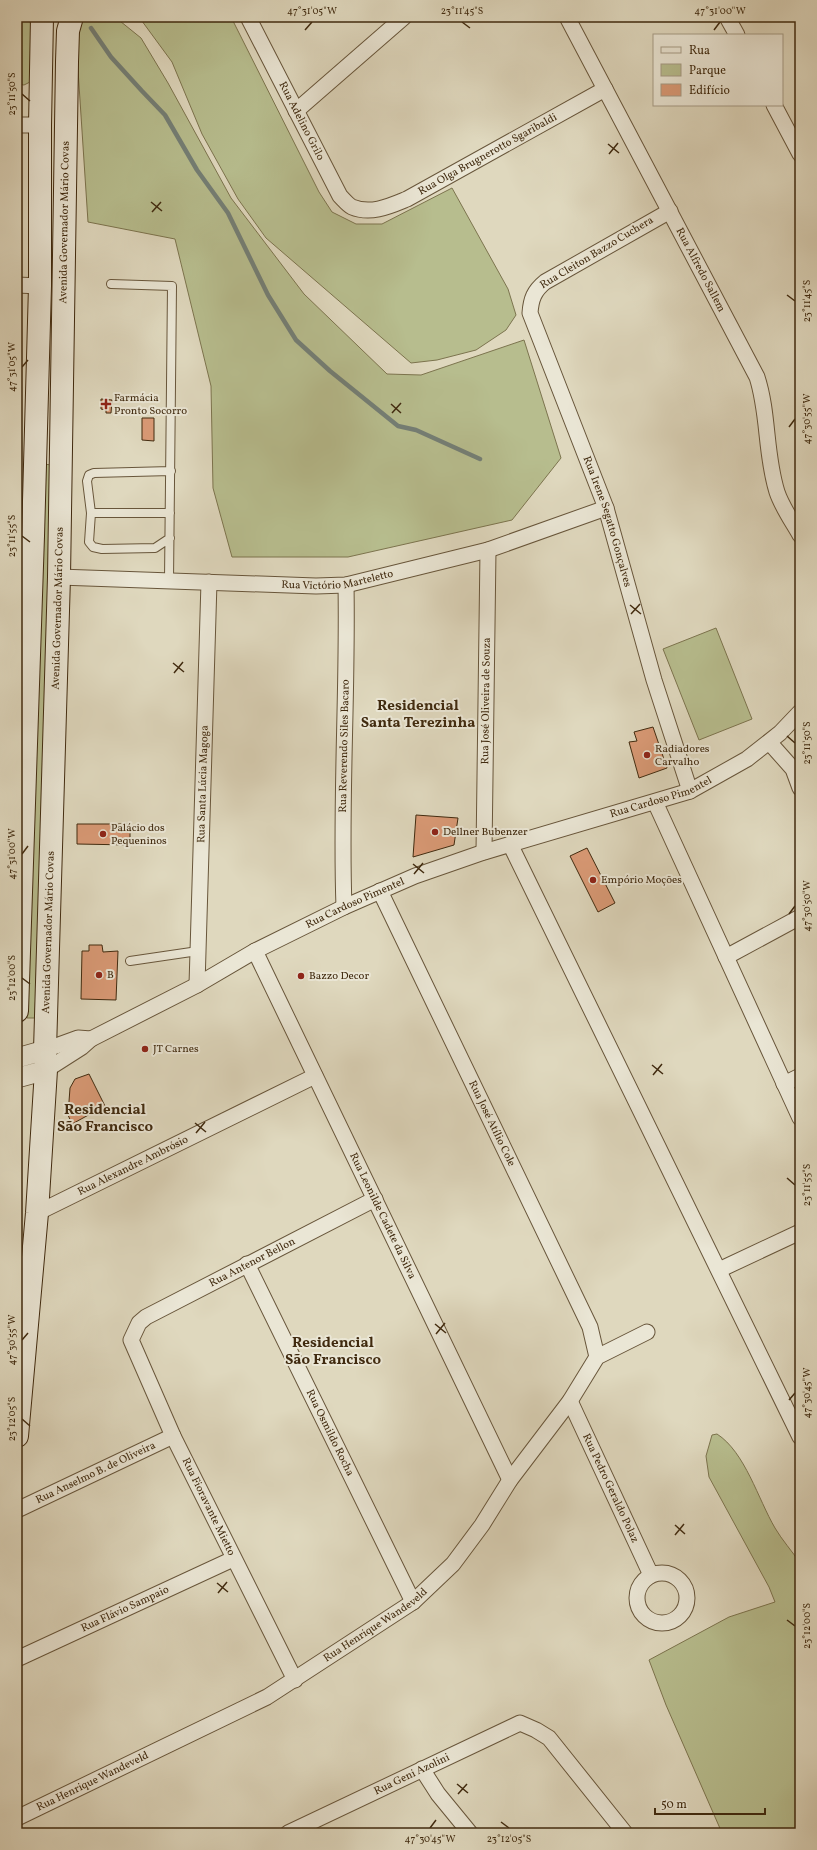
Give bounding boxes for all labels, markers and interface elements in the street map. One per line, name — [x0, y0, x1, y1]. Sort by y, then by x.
text: 47°31'05"W — [287, 4, 337, 18]
text: 23°11'45"S — [441, 4, 483, 18]
text: 47°31'00"W — [694, 4, 746, 18]
legend — [653, 34, 783, 106]
text: Rua — [689, 43, 710, 59]
text: Parque — [689, 63, 726, 79]
text: 23°11'50"S — [5, 72, 19, 116]
street label: Rua Adelino Grilo — [275, 79, 328, 163]
text: Edifício — [689, 83, 730, 99]
street label: Rua Olga Brugnerotto Sgaribaldi — [415, 110, 560, 199]
street label: Avenida Governador Mário Covas — [56, 141, 73, 304]
street label: Rua Cleiton Bazzo Cuchera — [537, 213, 657, 293]
street label: Rua Alfredo Sallem — [672, 225, 729, 315]
text: 23°11'45"S — [800, 280, 814, 322]
text: 47°31'05"W — [5, 342, 19, 392]
place label: Farmácia Pronto Socorro — [114, 391, 187, 419]
text: 47°30'55"W — [800, 394, 814, 444]
marker: Farmácia Pronto Socorro — [101, 399, 111, 409]
street label: Rua Irene Segatto Gonçalves — [579, 454, 635, 589]
text: 23°11'55"S — [5, 515, 19, 557]
street label: Avenida Governador Mário Covas — [48, 527, 67, 690]
street label: Rua Victório Marteletto — [281, 566, 395, 594]
street label: Rua José Oliveira de Souza — [478, 637, 494, 765]
street label: Rua Reverendo Siles Bacaro — [336, 679, 353, 813]
district label: Residencial Santa Terezinha — [361, 696, 475, 734]
text: 23°11'50"S — [800, 721, 814, 765]
street label: Rua Santa Lúcia Magoga — [194, 724, 212, 843]
place label: Radiadores Carvalho — [655, 742, 710, 770]
marker: Radiadores Carvalho — [642, 750, 652, 760]
street label: Rua Cardoso Pimentel — [608, 773, 715, 822]
place label: Palácio dos Pequeninos — [111, 821, 167, 849]
place label: Dellner Bubenzer — [443, 825, 528, 840]
marker: Dellner Bubenzer — [430, 827, 440, 837]
text: 47°31'00"W — [5, 828, 19, 880]
marker: Palácio dos Pequeninos — [98, 829, 108, 839]
street label: Avenida Governador Mário Covas — [39, 850, 58, 1014]
place label: Empório Moções — [601, 873, 682, 888]
street label: Rua Cardoso Pimentel — [303, 874, 407, 932]
marker: Empório Moções — [588, 875, 598, 885]
text: 47°30'50"W — [800, 880, 814, 932]
text: 23°12'00"S — [5, 955, 19, 1001]
place label: B — [107, 968, 114, 983]
place label: Bazzo Decor — [309, 969, 369, 984]
marker: B — [94, 970, 104, 980]
marker: Bazzo Decor — [296, 971, 306, 981]
place label: JT Carnes — [153, 1042, 199, 1057]
marker: JT Carnes — [140, 1044, 150, 1054]
street label: Rua José Atílio Cole — [465, 1078, 519, 1169]
district label: Residencial São Francisco — [57, 1100, 153, 1138]
street label: Rua Alexandre Ambrósio — [75, 1132, 191, 1199]
street label: Rua Leonilde Cadete da Silva — [346, 1150, 420, 1282]
text: 23°11'55"S — [800, 1164, 814, 1206]
street label: Rua Antenor Bellon — [206, 1234, 298, 1291]
text: 47°30'55"W — [5, 1315, 19, 1365]
district label: Residencial São Francisco — [285, 1333, 381, 1371]
text: 47°30'45"W — [800, 1368, 814, 1418]
street label: Rua Osmildo Rocha — [302, 1387, 358, 1479]
text: 23°12'05"S — [5, 1397, 19, 1441]
street label: Rua Pedro Geraldo Polaz — [579, 1431, 643, 1546]
street label: Rua Anselmo B. de Oliveira — [33, 1438, 159, 1508]
street label: Rua Fioravante Mietto — [178, 1455, 238, 1559]
street label: Rua Flávio Sampaio — [78, 1582, 172, 1636]
street label: Rua Henrique Wandeveld — [321, 1585, 431, 1666]
text: 23°12'00"S — [800, 1603, 814, 1649]
street label: Rua Henrique Wandeveld — [34, 1748, 151, 1815]
street label: Rua Geni Azolini — [371, 1750, 452, 1799]
scale bar — [655, 1790, 765, 1816]
text: 50 m — [661, 1797, 687, 1813]
text: 47°30'45"W — [405, 1832, 455, 1846]
text: 23°12'05"S — [487, 1832, 531, 1846]

